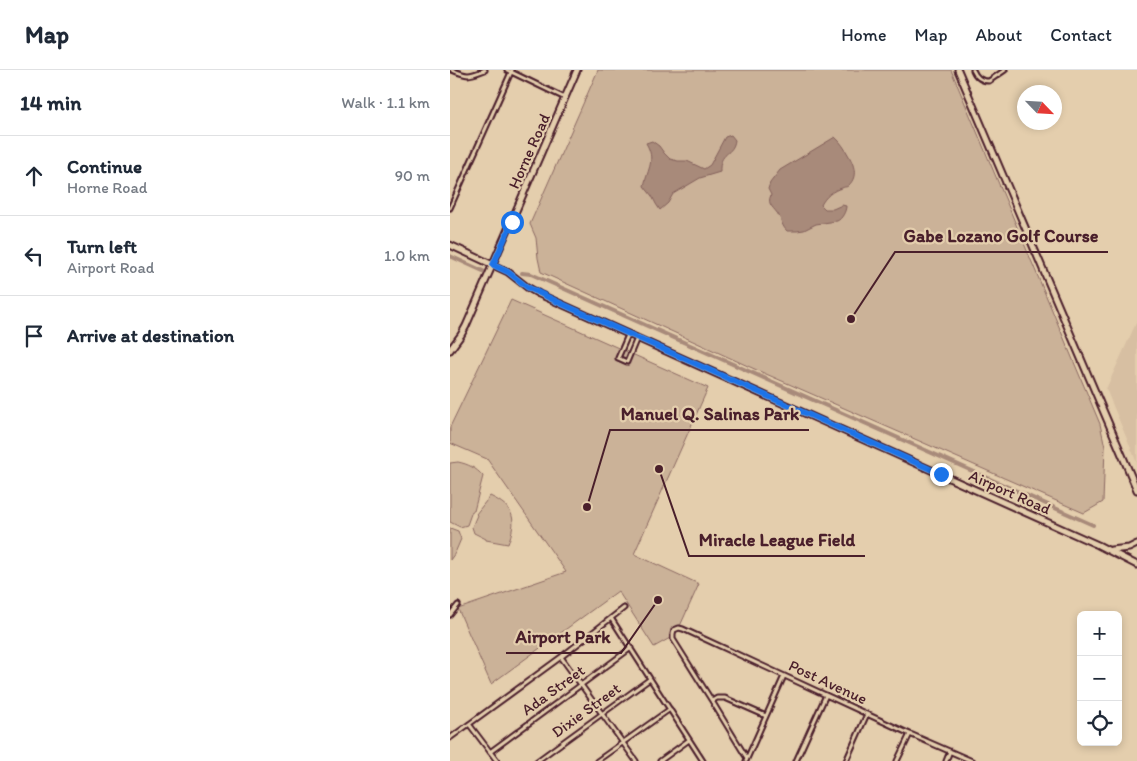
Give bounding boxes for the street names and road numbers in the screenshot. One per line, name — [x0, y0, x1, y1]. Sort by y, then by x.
street label: Horne Road — [504, 110, 554, 192]
street label: Airport Road — [966, 466, 1054, 519]
street label: Post Avenue — [786, 656, 870, 708]
street label: Ada Street — [518, 661, 588, 719]
street label: Dixie Street — [548, 679, 624, 741]

